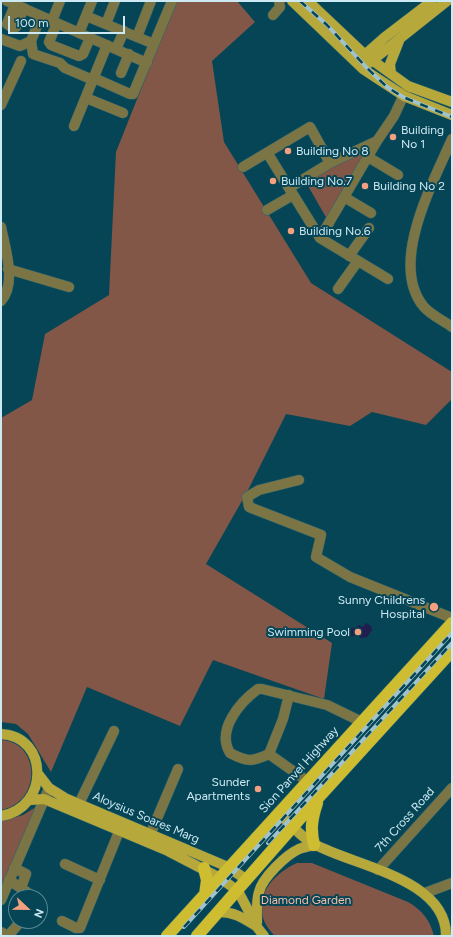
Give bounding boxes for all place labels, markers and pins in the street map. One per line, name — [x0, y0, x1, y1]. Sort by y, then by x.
place label: Building No 1 — [401, 123, 444, 151]
marker: Building No 1 — [388, 132, 398, 142]
place label: Building No 8 — [296, 144, 369, 158]
marker: Building No 8 — [283, 146, 293, 156]
place label: Building No.7 — [281, 174, 352, 188]
marker: Building No.7 — [268, 176, 278, 186]
place label: Building No 2 — [373, 179, 445, 193]
marker: Building No 2 — [360, 181, 370, 191]
place label: Building No.6 — [299, 224, 371, 238]
marker: Building No.6 — [286, 226, 296, 236]
place label: Sunny Childrens Hospital — [338, 593, 425, 621]
marker: Sunny Childrens Hospital — [428, 601, 440, 613]
place label: Swimming Pool — [267, 625, 350, 639]
marker: Swimming Pool — [353, 627, 363, 637]
place label: Sunder Apartments — [186, 775, 250, 803]
marker: Sunder Apartments — [253, 784, 263, 794]

